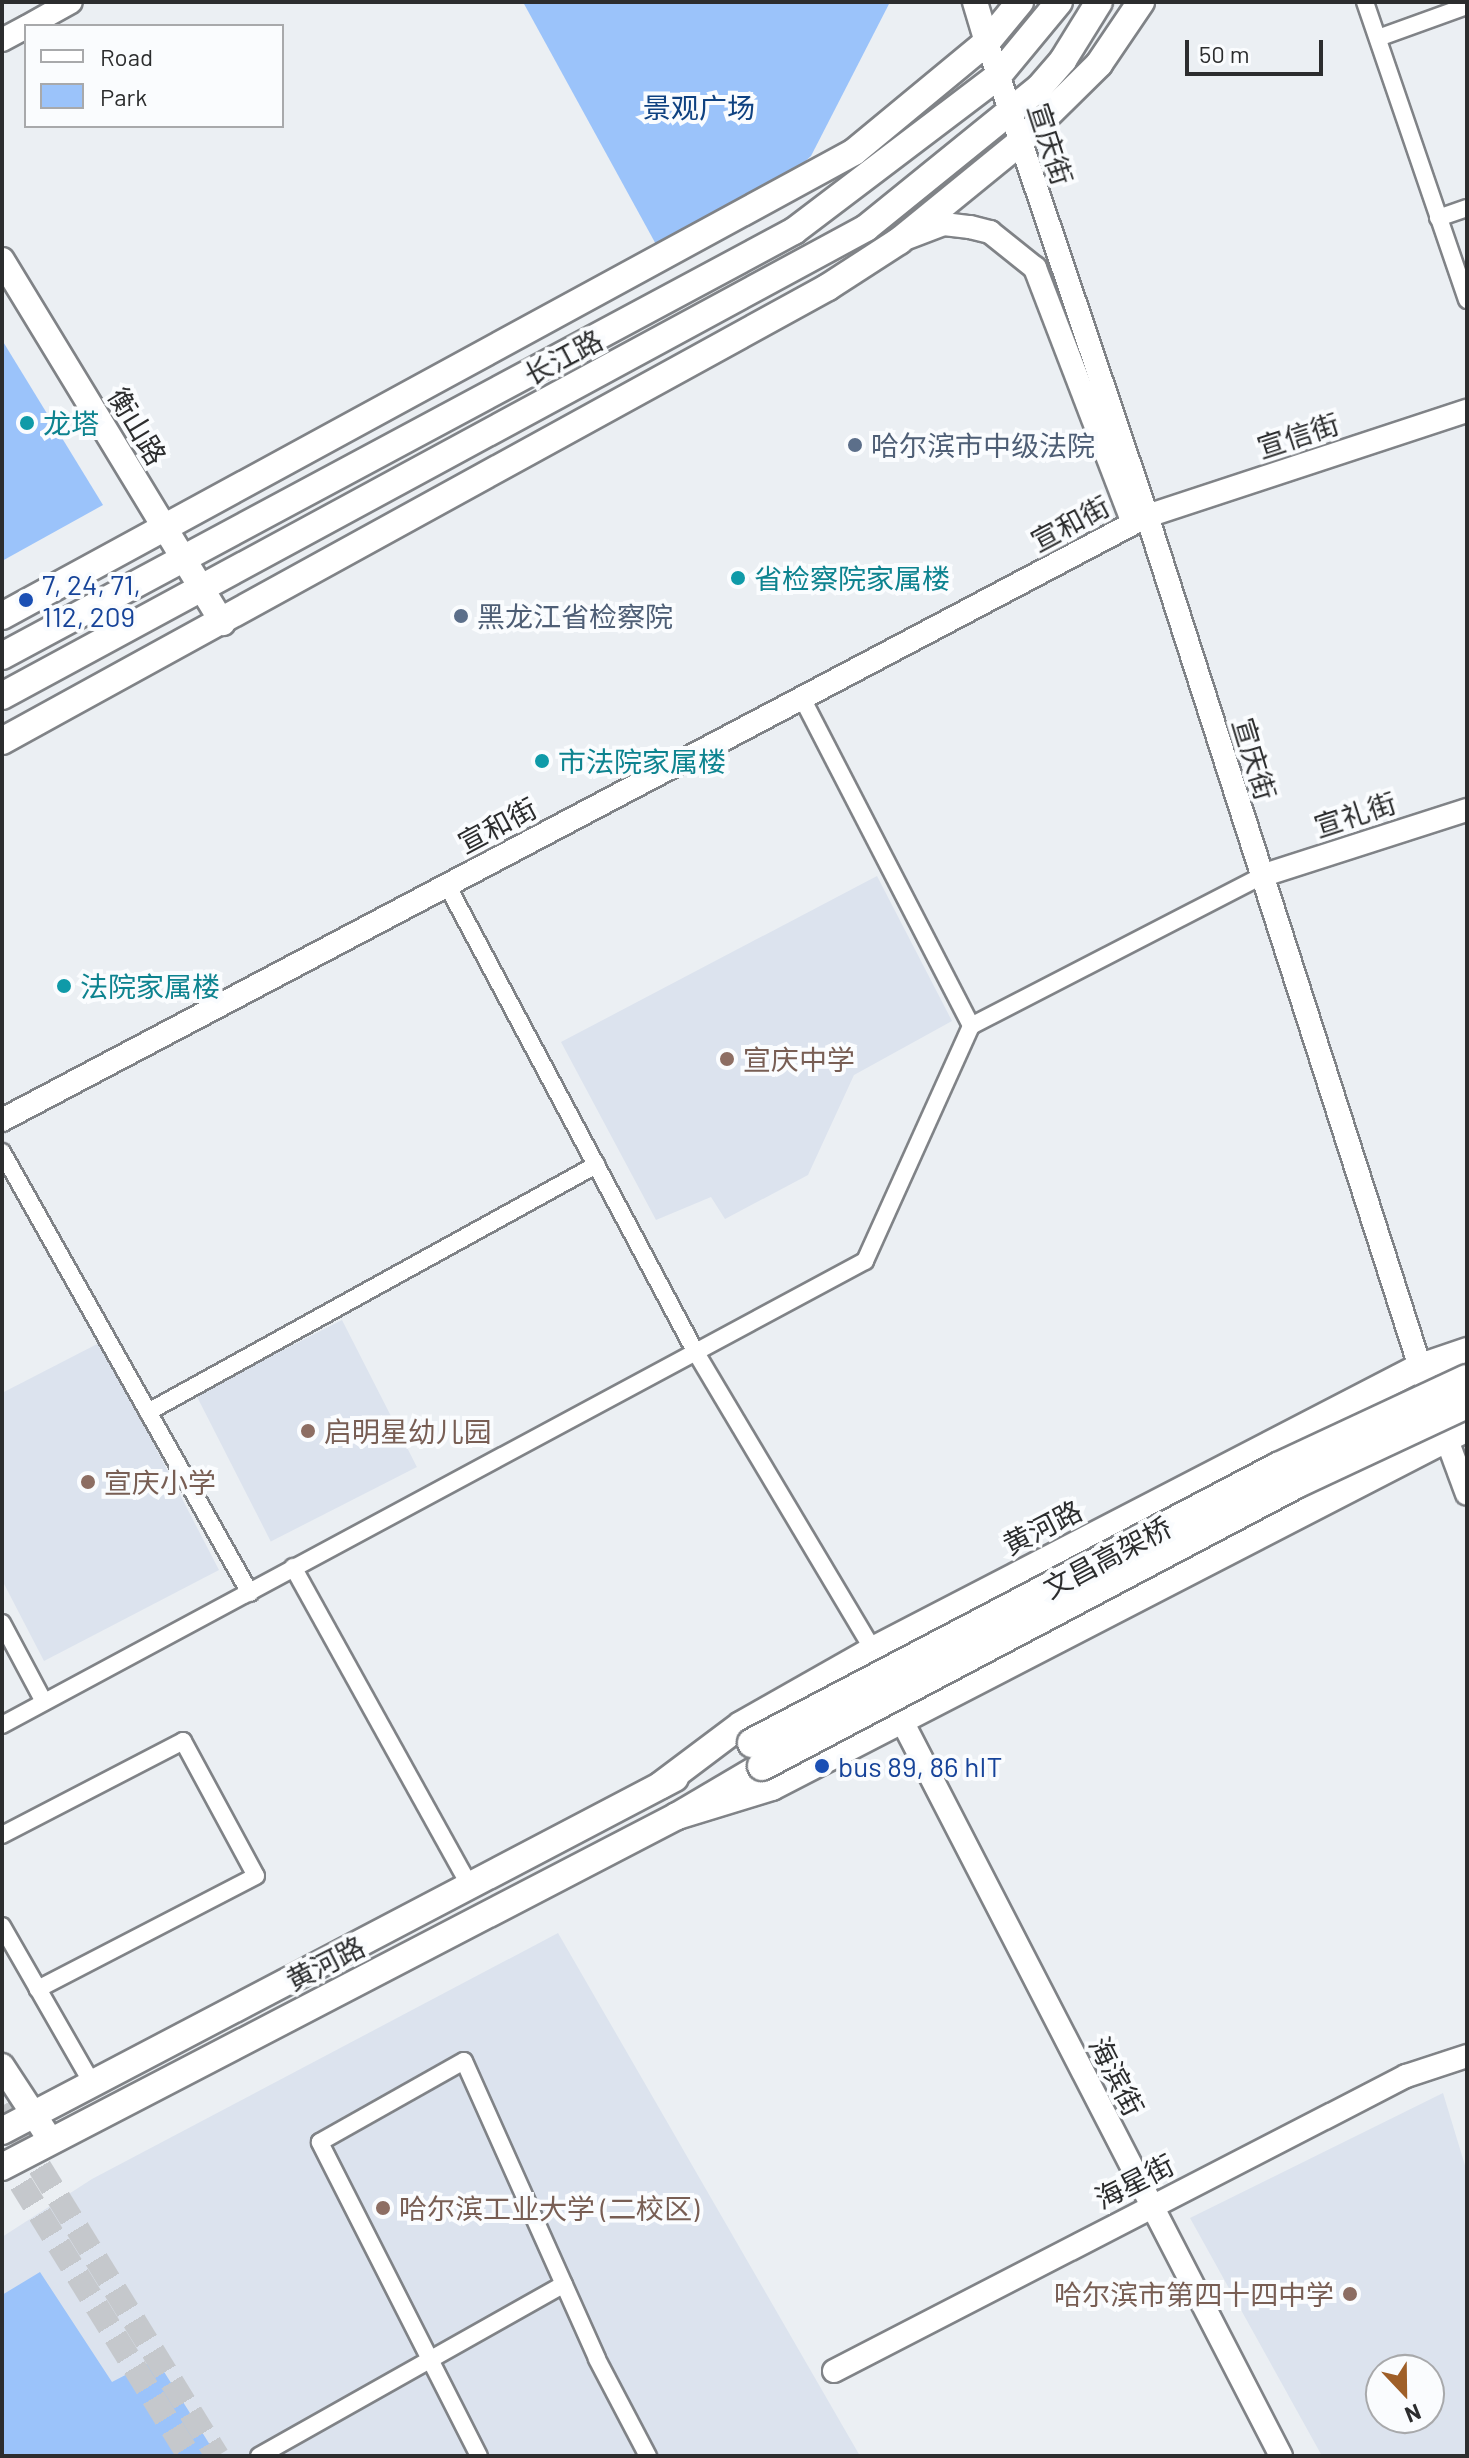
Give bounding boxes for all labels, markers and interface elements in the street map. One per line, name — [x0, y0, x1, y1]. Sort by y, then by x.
legend — [24, 24, 284, 128]
scale bar — [1189, 24, 1327, 74]
text: 50 m — [1199, 39, 1250, 68]
text: Road — [100, 42, 153, 71]
text: Park — [100, 82, 147, 111]
park label: 景观广场 — [643, 90, 755, 124]
street label: 宣庆街 — [1022, 99, 1080, 189]
street label: 长江路 — [518, 322, 608, 392]
street label: 衡山路 — [102, 381, 174, 471]
place label: 龙塔 — [43, 406, 99, 440]
street label: 宣信街 — [1253, 406, 1343, 464]
marker: 龙塔 — [18, 414, 36, 432]
place label: 哈尔滨市中级法院 — [871, 428, 1095, 462]
marker: 哈尔滨市中级法院 — [846, 436, 864, 454]
street label: 宣和街 — [1025, 488, 1115, 558]
place label: 省检察院家属楼 — [754, 561, 950, 595]
place label: 7, 24, 71, 112, 209 — [42, 567, 141, 633]
marker: 省检察院家属楼 — [729, 569, 747, 587]
marker: 7, 24, 71, 112, 209 — [17, 591, 35, 609]
place label: 黑龙江省检察院 — [477, 599, 673, 633]
marker: 黑龙江省检察院 — [452, 607, 470, 625]
street label: 宣庆街 — [1227, 714, 1283, 804]
place label: 市法院家属楼 — [558, 744, 726, 778]
marker: 市法院家属楼 — [533, 752, 551, 770]
street label: 宣礼街 — [1310, 785, 1400, 843]
street label: 宣和街 — [452, 790, 542, 860]
place label: 法院家属楼 — [80, 969, 220, 1003]
marker: 法院家属楼 — [55, 977, 73, 995]
place label: 宣庆中学 — [743, 1042, 855, 1076]
marker: 宣庆中学 — [718, 1050, 736, 1068]
place label: 启明星幼儿园 — [324, 1414, 492, 1448]
marker: 启明星幼儿园 — [299, 1422, 317, 1440]
place label: 宣庆小学 — [104, 1465, 216, 1499]
marker: 宣庆小学 — [79, 1473, 97, 1491]
street label: 黄河路 — [997, 1493, 1087, 1561]
street label: 文昌高架桥 — [1037, 1509, 1177, 1605]
place label: bus 89, 86 hIT — [838, 1749, 1002, 1783]
marker: bus 89, 86 hIT — [813, 1757, 831, 1775]
street label: 黄河路 — [280, 1929, 370, 1997]
street label: 海滨街 — [1083, 2031, 1151, 2121]
street label: 海星街 — [1089, 2147, 1179, 2215]
place label: 哈尔滨工业大学 (二校区) — [399, 2191, 699, 2225]
marker: 哈尔滨工业大学 (二校区) — [374, 2199, 392, 2217]
place label: 哈尔滨市第四十四中学 — [1054, 2277, 1334, 2311]
marker: 哈尔滨市第四十四中学 — [1341, 2285, 1359, 2303]
north arrow — [1365, 2354, 1445, 2434]
text: N — [1402, 2400, 1425, 2429]

